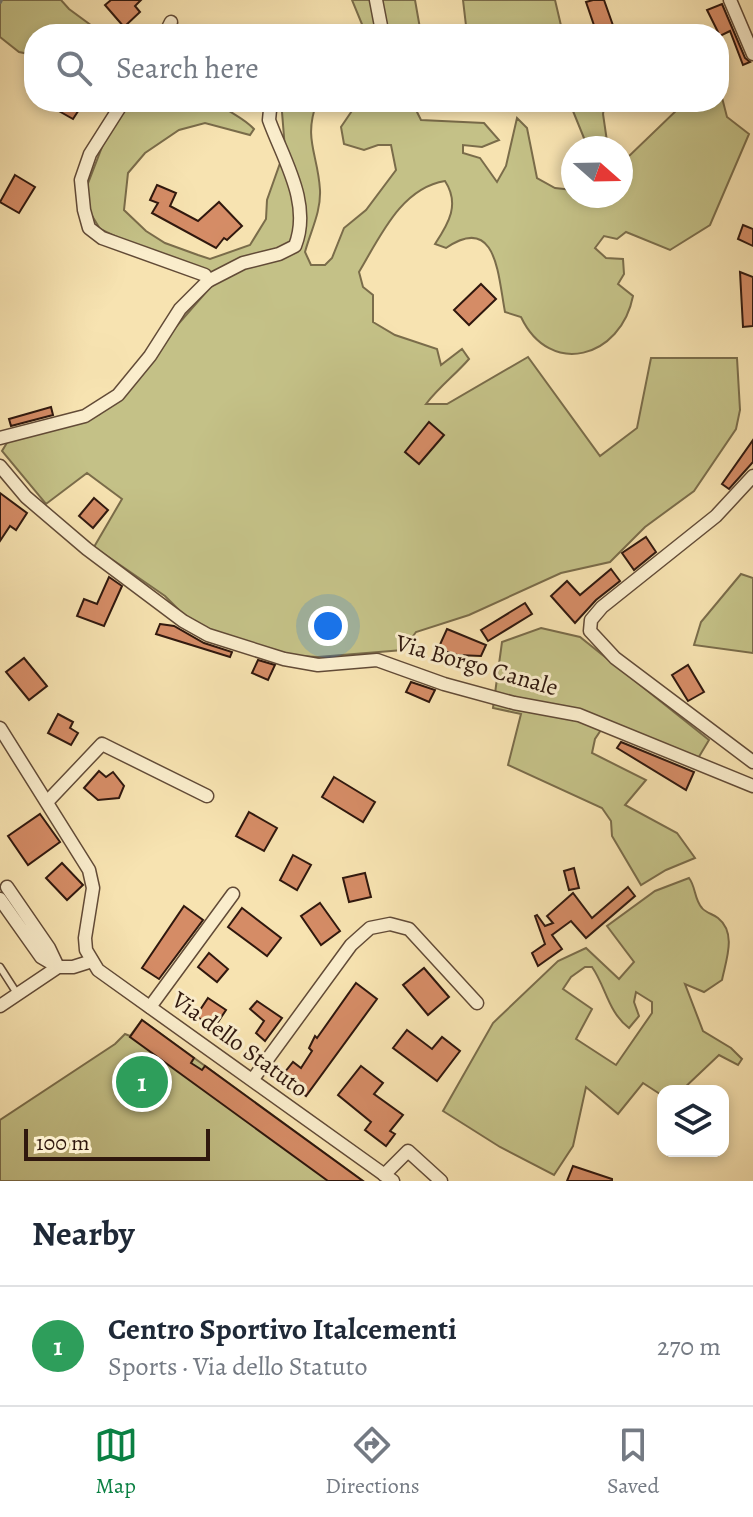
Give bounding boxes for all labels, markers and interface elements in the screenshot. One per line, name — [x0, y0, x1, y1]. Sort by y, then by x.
search box — [24, 24, 729, 112]
icon: search — [52, 46, 96, 90]
text: Search here — [116, 48, 259, 88]
north arrow — [561, 136, 633, 208]
your location — [308, 606, 348, 646]
street label: Via Borgo Canale — [391, 626, 562, 703]
street label: Via dello Statuto — [165, 983, 315, 1104]
pin: 1 — [116, 1052, 168, 1112]
map controls — [657, 1085, 729, 1157]
button: layers — [657, 1085, 729, 1157]
scale bar — [24, 1125, 210, 1161]
text: 100 m — [36, 1128, 90, 1158]
text: Nearby — [32, 1210, 135, 1257]
text: Centro Sportivo Italcementi — [108, 1309, 457, 1349]
text: 1 — [53, 1329, 63, 1364]
text: 270 m — [657, 1329, 721, 1364]
text: Sports · Via dello Statuto — [108, 1349, 367, 1384]
tab: Map — [94, 1423, 138, 1501]
tab: Directions — [325, 1423, 420, 1501]
tab: Saved — [607, 1423, 659, 1501]

